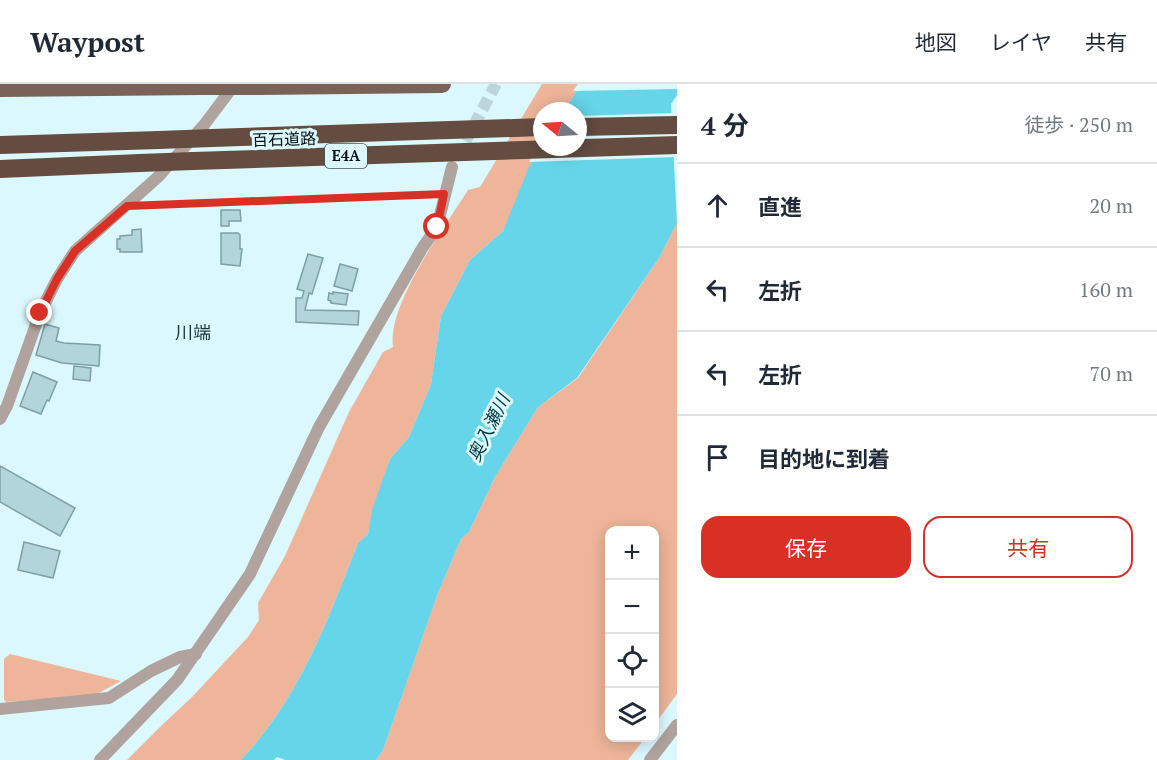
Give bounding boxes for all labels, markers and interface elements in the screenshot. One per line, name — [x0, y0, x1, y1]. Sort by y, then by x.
text: Waypost — [30, 23, 145, 60]
text: 地図 — [915, 28, 957, 56]
text: レイヤ — [990, 28, 1052, 56]
text: 共有 — [1085, 28, 1127, 56]
north arrow — [533, 102, 587, 156]
text: 4 分 — [701, 108, 749, 142]
text: 徒歩 · 250 m — [1024, 111, 1133, 138]
street label: 百石道路 — [252, 127, 316, 151]
road number: E4A — [325, 144, 367, 168]
icon: ahead — [701, 189, 734, 222]
text: 直進 — [758, 192, 802, 221]
text: 20 m — [1090, 192, 1133, 219]
route start — [423, 213, 449, 239]
icon: left — [701, 273, 734, 306]
text: 左折 — [758, 276, 802, 305]
text: 160 m — [1079, 276, 1133, 303]
route end — [26, 299, 52, 325]
district label: 川端 — [175, 320, 211, 344]
icon: left — [701, 357, 734, 390]
text: 左折 — [758, 360, 802, 389]
text: 70 m — [1090, 360, 1133, 387]
water label: 奥入瀬川 — [462, 388, 516, 465]
icon: arrive — [701, 441, 734, 474]
text: 目的地に到着 — [758, 444, 890, 473]
button: 保存 — [701, 516, 911, 578]
button: 共有 — [923, 516, 1133, 578]
map controls — [605, 526, 659, 742]
button: + — [605, 526, 659, 580]
button: − — [605, 580, 659, 634]
button: locate — [605, 634, 659, 688]
button: layers — [605, 688, 659, 742]

